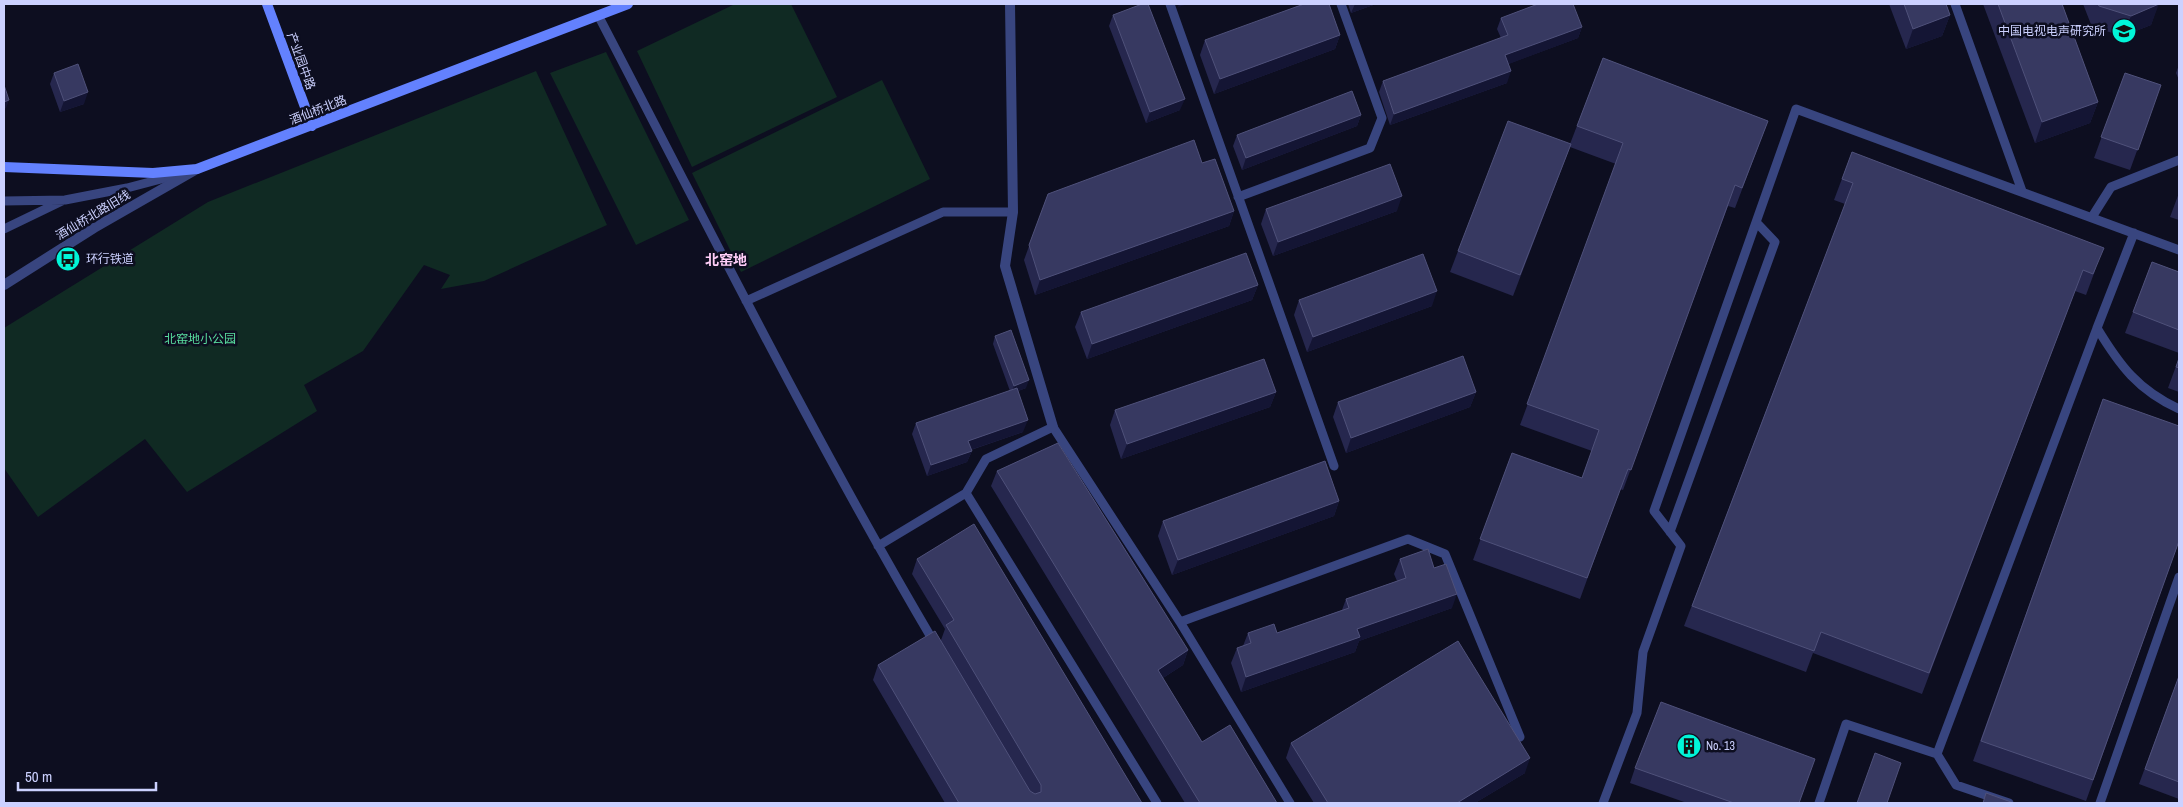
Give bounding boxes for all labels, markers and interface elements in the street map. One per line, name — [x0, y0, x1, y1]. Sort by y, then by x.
school or university icon: 中国电视电声研究所 — [2111, 18, 2137, 44]
place label: 中国电视电声研究所 — [1998, 23, 2106, 39]
street label: 产业园中路 — [283, 30, 319, 92]
street label: 酒仙桥北路 — [287, 92, 349, 128]
street label: 酒仙桥北路旧线 — [53, 187, 133, 243]
bus stop icon: 环行铁道 — [55, 246, 81, 272]
place label: 环行铁道 — [86, 251, 134, 267]
district label: 北窑地 — [705, 251, 747, 269]
park label: 北窑地小公园 — [164, 331, 236, 347]
building icon: No. 13 — [1676, 733, 1702, 759]
place label: No. 13 — [1706, 738, 1735, 754]
scale bar — [18, 760, 155, 792]
text: 50 m — [25, 766, 52, 787]

